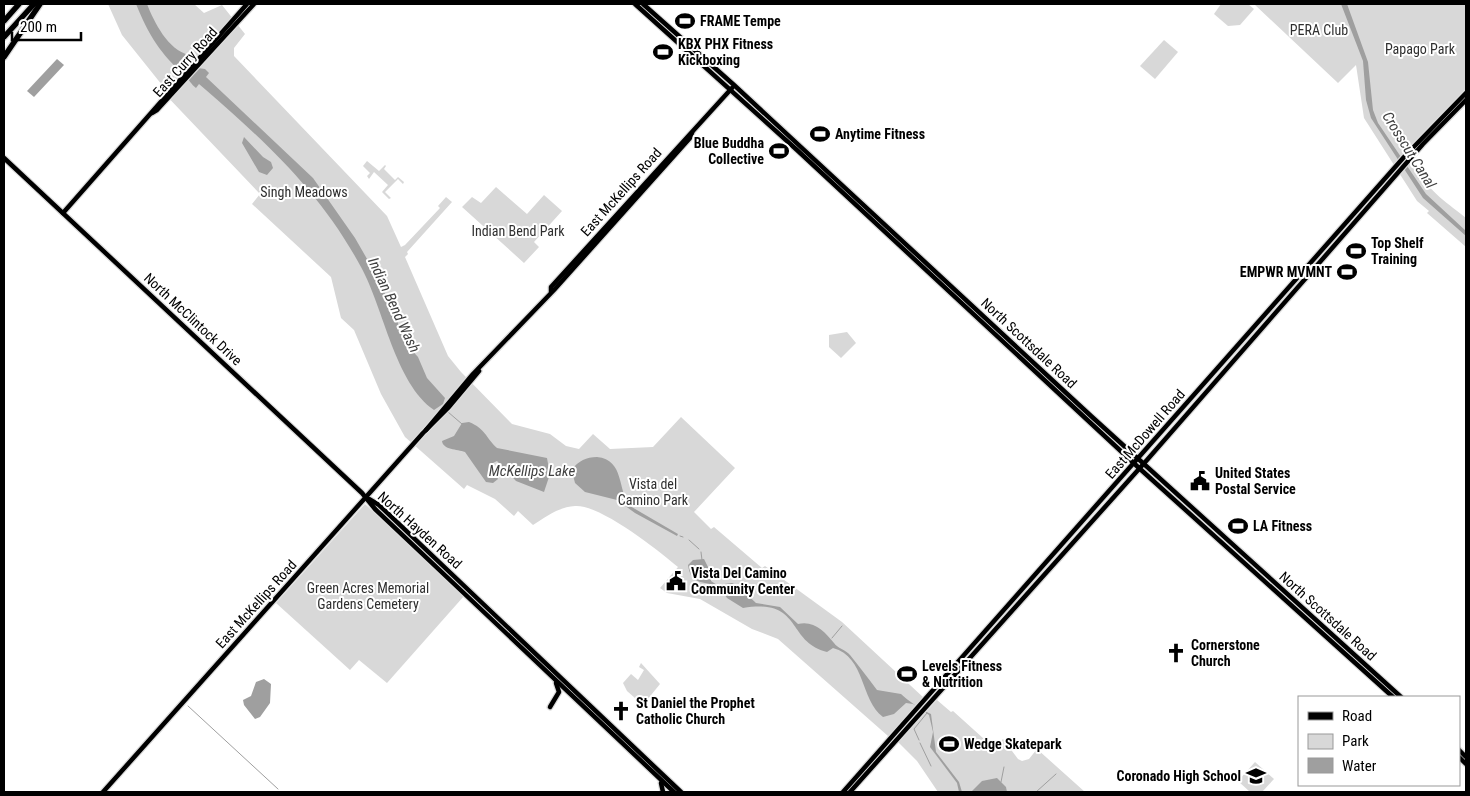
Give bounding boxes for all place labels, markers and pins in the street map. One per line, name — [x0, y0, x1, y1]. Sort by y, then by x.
sports icon: FRAME Tempe — [674, 10, 696, 32]
place label: FRAME Tempe — [700, 13, 781, 29]
place label: KBX PHX Fitness Kickboxing — [678, 36, 773, 68]
sports icon: KBX PHX Fitness Kickboxing — [652, 41, 674, 63]
sports icon: Anytime Fitness — [809, 123, 831, 145]
place label: Anytime Fitness — [835, 126, 925, 142]
place label: Blue Buddha Collective — [694, 135, 764, 167]
sports icon: Blue Buddha Collective — [768, 140, 790, 162]
place label: Top Shelf Training — [1371, 235, 1424, 267]
sports icon: Top Shelf Training — [1345, 240, 1367, 262]
sports icon: EMPWR MVMNT — [1336, 261, 1358, 283]
place label: EMPWR MVMNT — [1240, 264, 1332, 280]
place label: United States Postal Service — [1215, 465, 1296, 497]
public building icon: United States Postal Service — [1189, 470, 1211, 492]
sports icon: LA Fitness — [1227, 515, 1249, 537]
place label: LA Fitness — [1253, 518, 1312, 534]
place label: Vista Del Camino Community Center — [691, 565, 795, 597]
public building icon: Vista Del Camino Community Center — [665, 570, 687, 592]
place label: Cornerstone Church — [1191, 637, 1260, 669]
church icon: Cornerstone Church — [1165, 642, 1187, 664]
place label: Levels Fitness & Nutrition — [922, 658, 1002, 690]
sports icon: Levels Fitness & Nutrition — [896, 663, 918, 685]
place label: St Daniel the Prophet Catholic Church — [636, 695, 755, 727]
church icon: St Daniel the Prophet Catholic Church — [610, 700, 632, 722]
sports icon: Wedge Skatepark — [938, 733, 960, 755]
place label: Wedge Skatepark — [964, 736, 1062, 752]
school or university icon: Coronado High School — [1245, 765, 1267, 787]
place label: Coronado High School — [1116, 768, 1241, 784]

